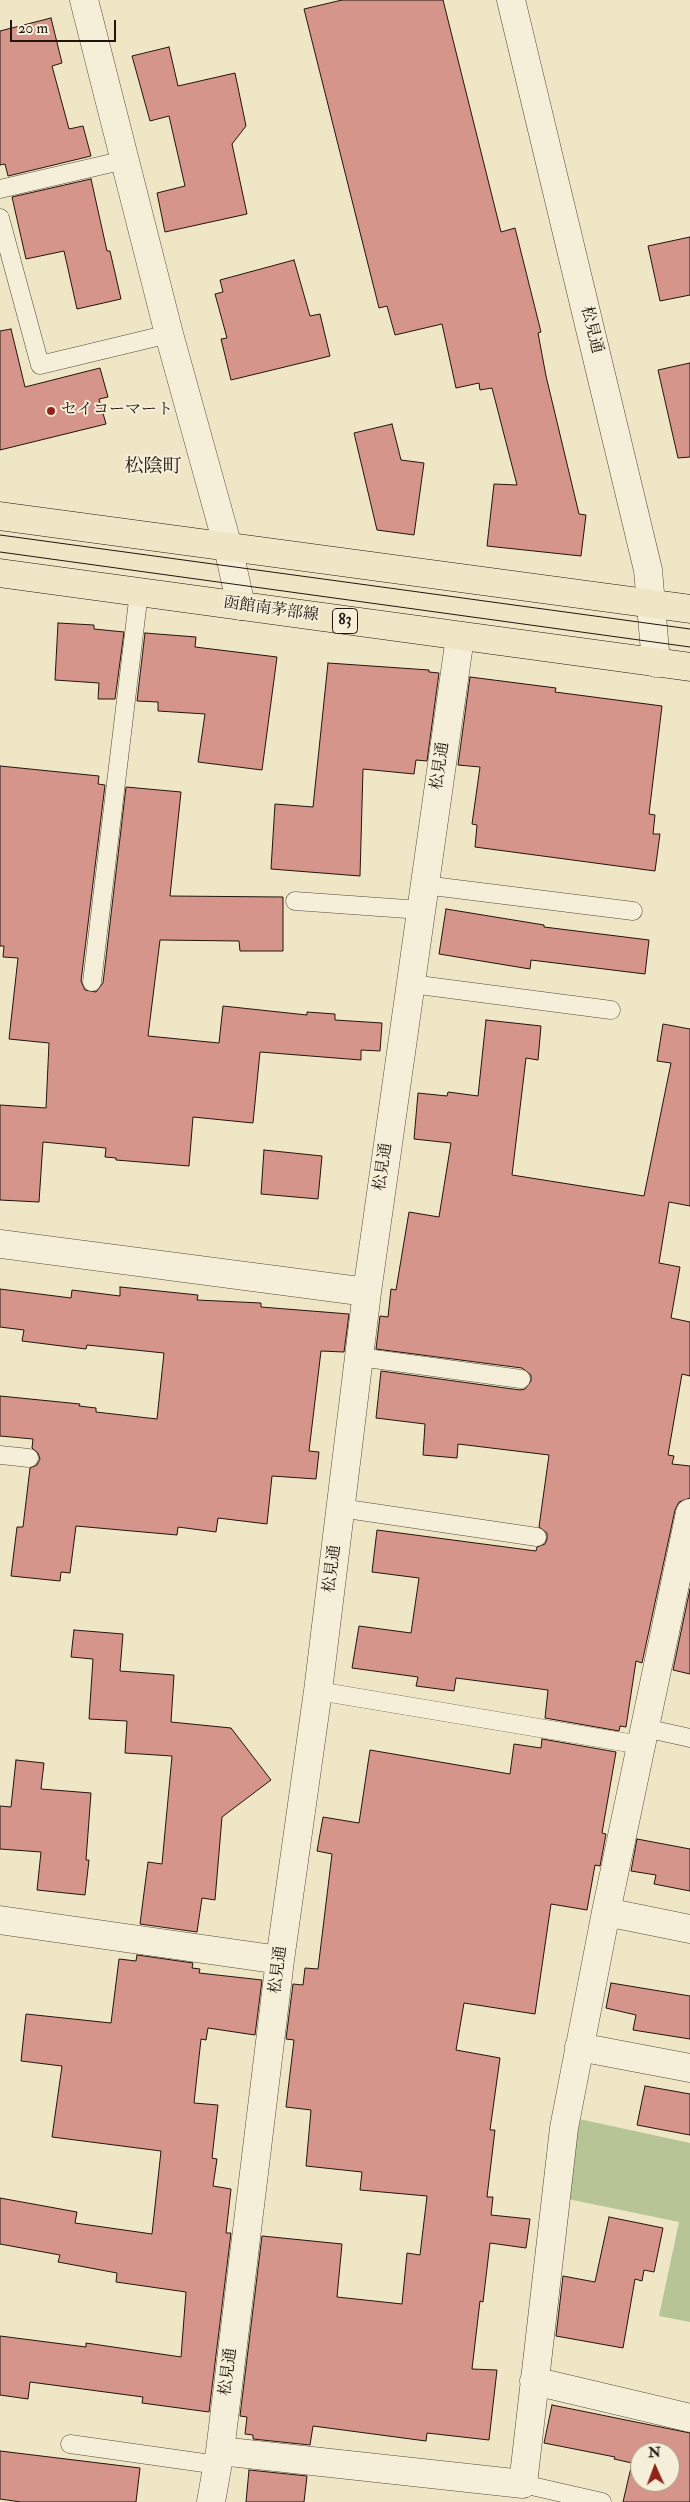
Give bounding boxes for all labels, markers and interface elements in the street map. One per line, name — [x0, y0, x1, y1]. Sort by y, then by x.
scale bar — [12, 10, 119, 42]
text: 20 m — [18, 19, 48, 38]
street label: 松見通 — [576, 304, 606, 356]
place label: セイコーマート — [61, 401, 173, 421]
marker: セイコーマート — [45, 405, 57, 417]
district label: 松陰町 — [125, 457, 181, 479]
street label: 函館南茅部線 — [222, 594, 320, 626]
road number: 83 — [332, 608, 358, 634]
street label: 松見通 — [428, 741, 454, 791]
street label: 松見通 — [371, 1142, 397, 1192]
street label: 松見通 — [321, 1544, 345, 1594]
street label: 松見通 — [267, 1945, 291, 1995]
street label: 松見通 — [217, 2347, 241, 2397]
north arrow — [630, 2442, 680, 2492]
text: N — [648, 2444, 661, 2461]

